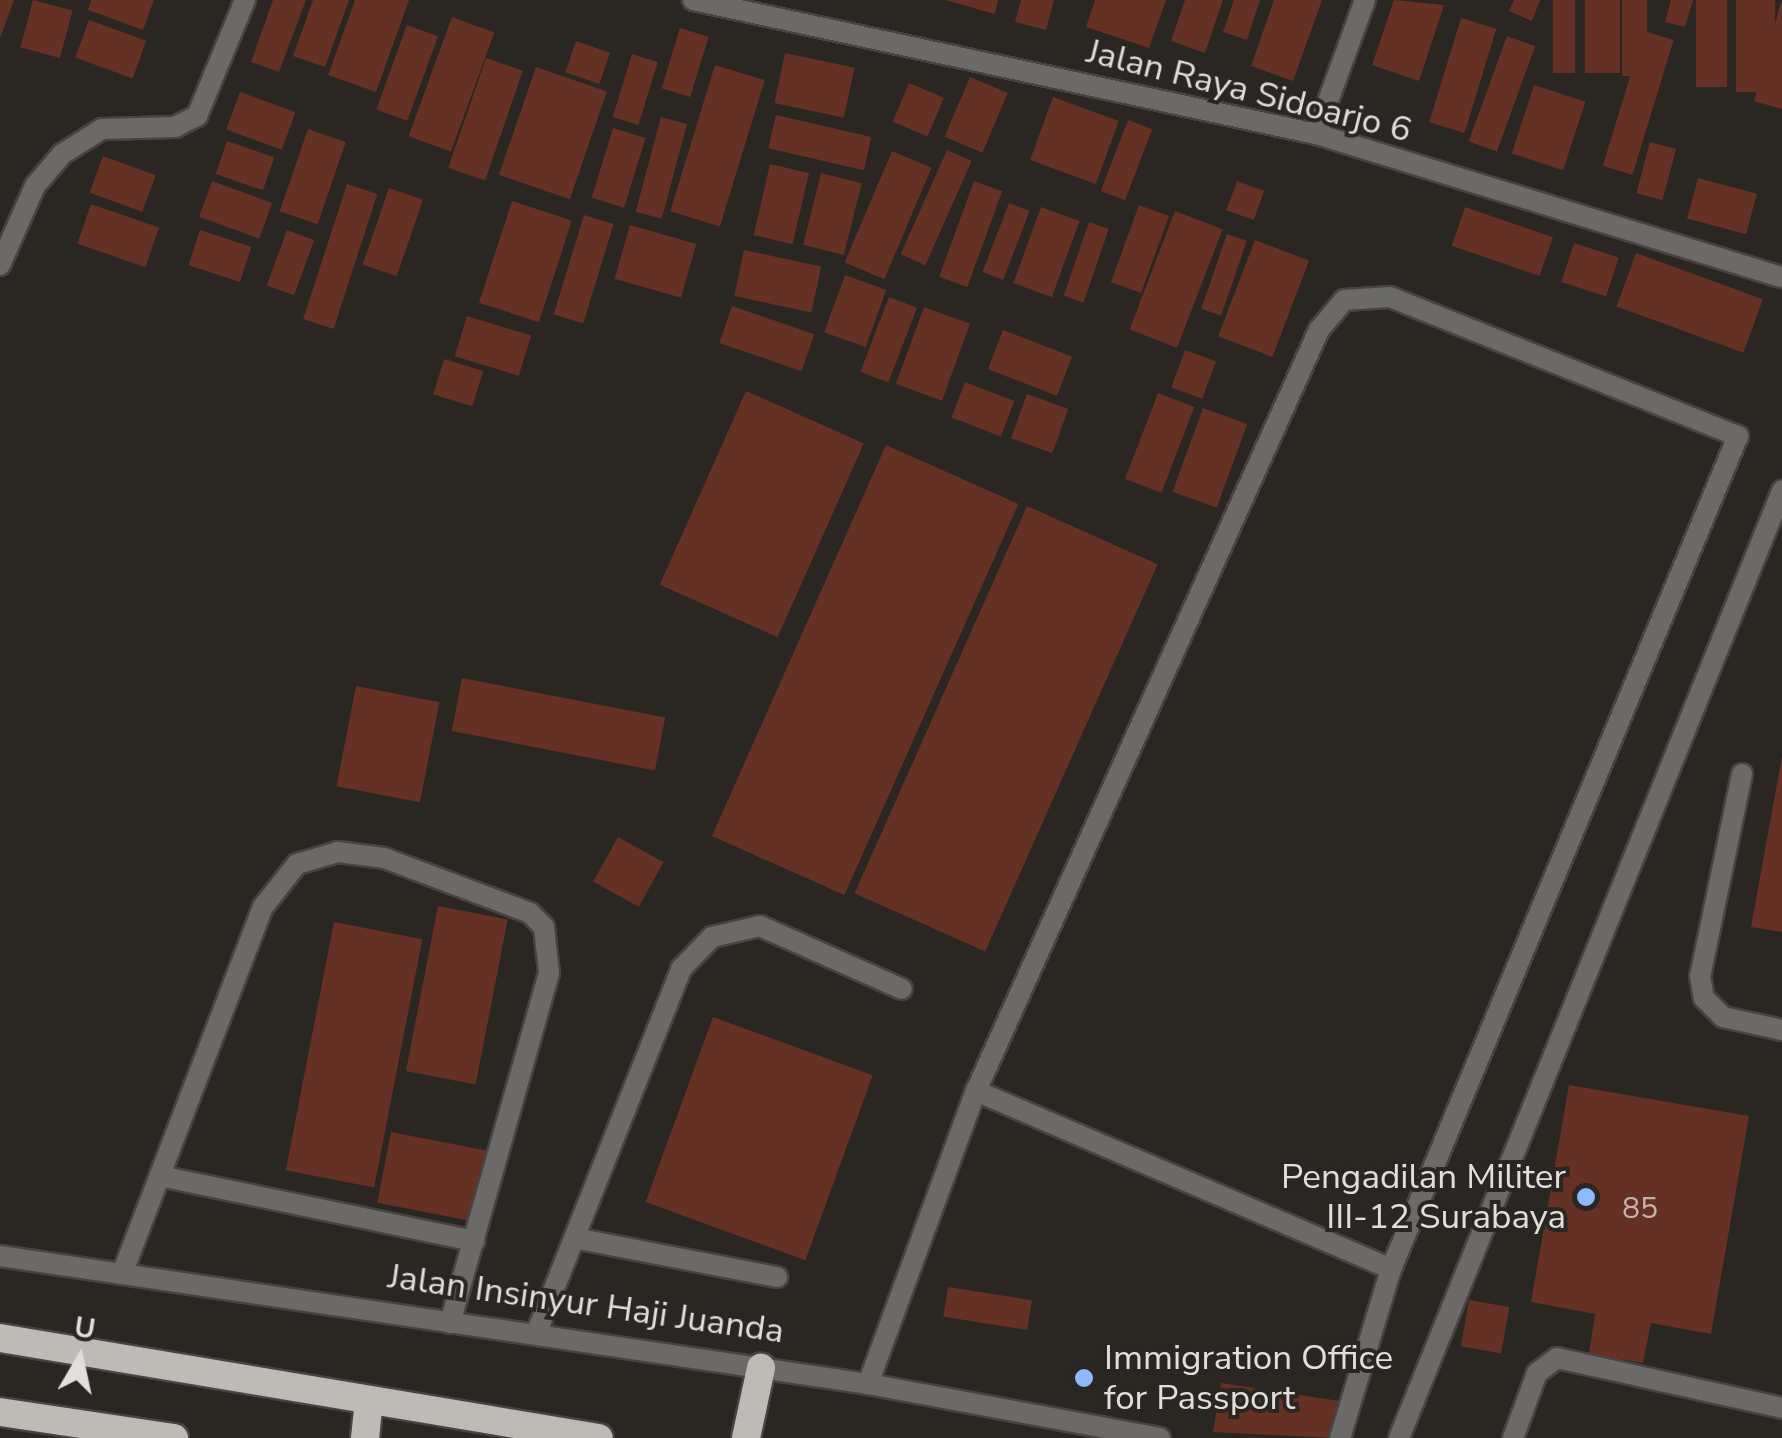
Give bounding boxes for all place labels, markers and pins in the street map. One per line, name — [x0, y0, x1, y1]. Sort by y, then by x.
place label: Pengadilan Militer III-12 Surabaya — [1281, 1156, 1566, 1238]
marker: Pengadilan Militer III-12 Surabaya — [1575, 1186, 1597, 1208]
place label: Immigration Office for Passport — [1104, 1337, 1393, 1419]
marker: Immigration Office for Passport — [1073, 1367, 1095, 1389]

